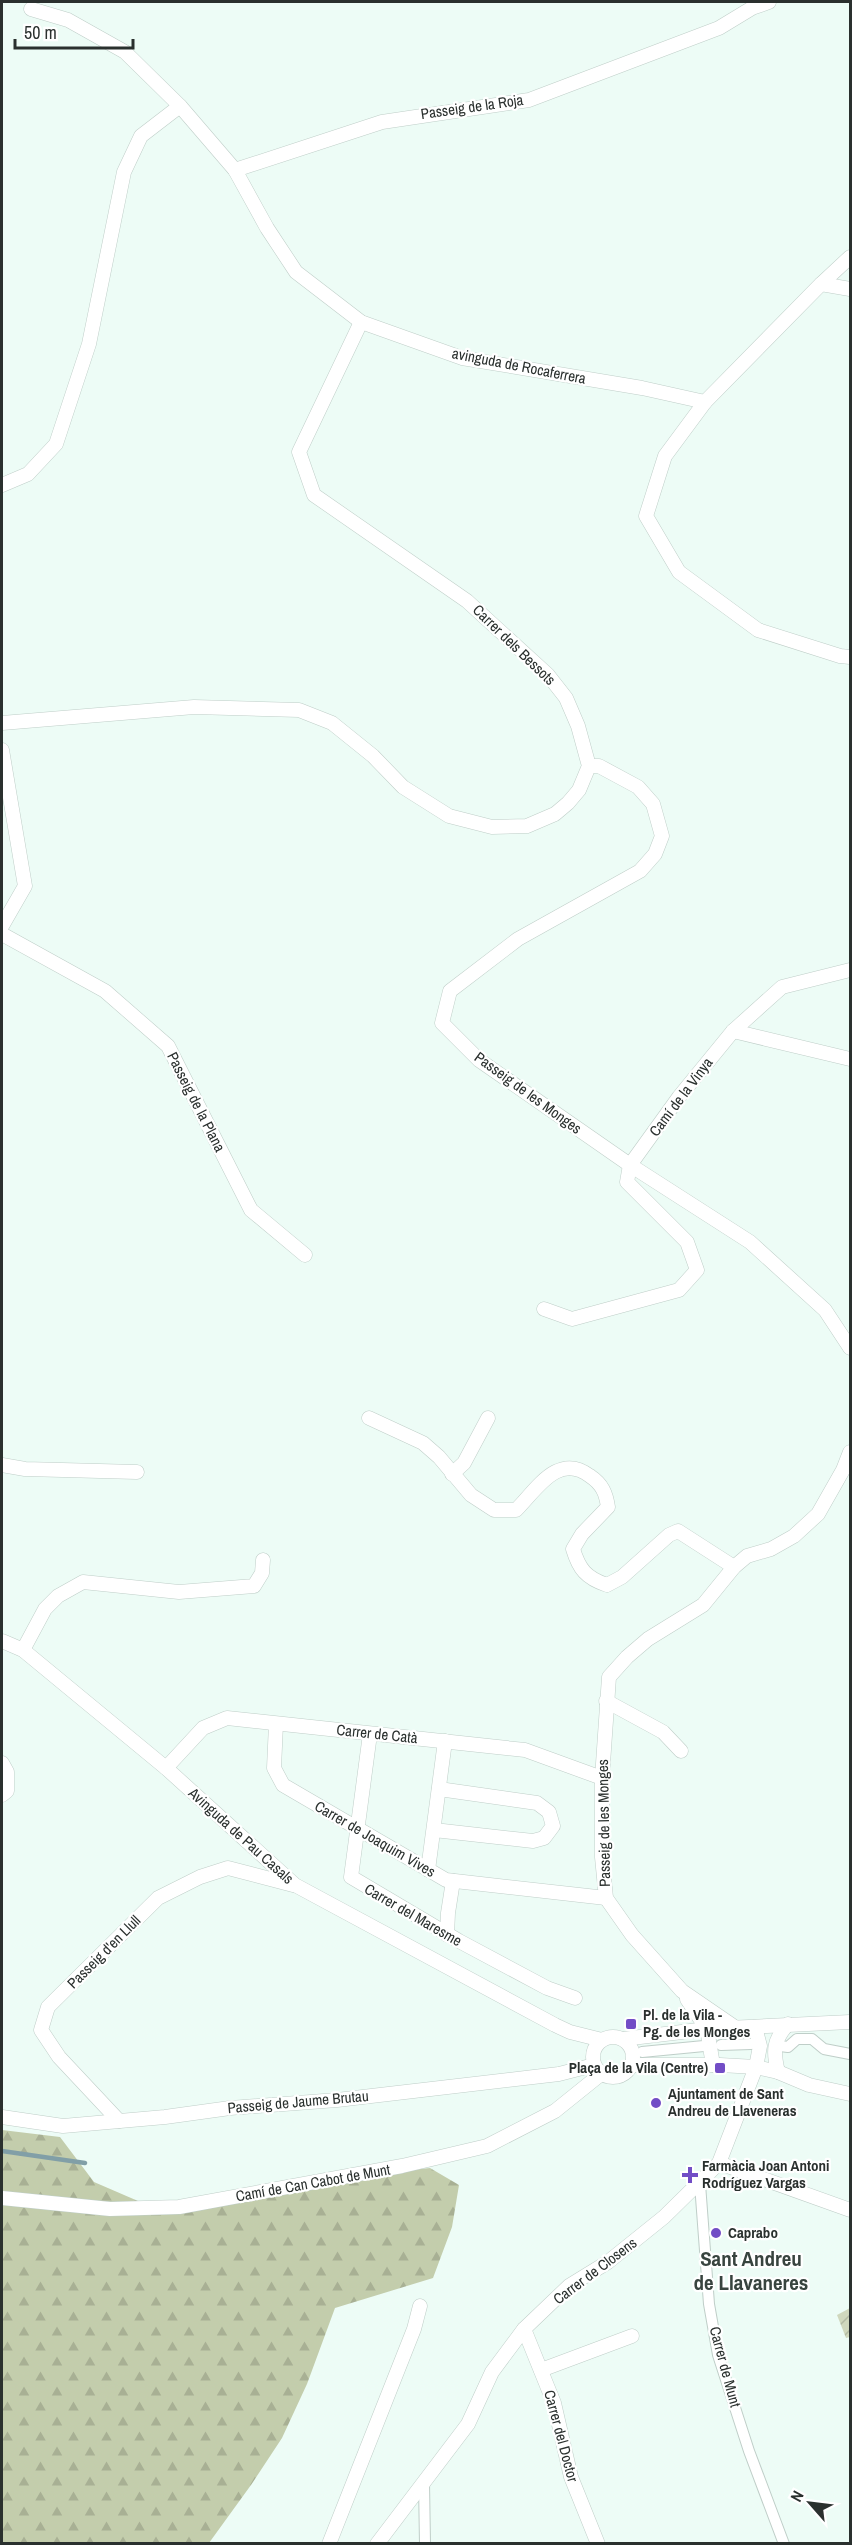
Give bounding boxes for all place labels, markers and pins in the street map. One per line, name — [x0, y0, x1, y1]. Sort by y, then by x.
place label: Pl. de la Vila - Pg. de les Monges — [643, 2004, 750, 2042]
marker: Pl. de la Vila - Pg. de les Monges — [624, 2017, 638, 2031]
place label: Plaça de la Vila (Centre) — [569, 2057, 708, 2078]
marker: Plaça de la Vila (Centre) — [713, 2061, 727, 2075]
place label: Ajuntament de Sant Andreu de Llaveneras — [668, 2083, 797, 2121]
marker: Ajuntament de Sant Andreu de Llaveneras — [649, 2096, 663, 2110]
place label: Farmàcia Joan Antoni Rodríguez Vargas — [702, 2155, 829, 2193]
marker: Farmàcia Joan Antoni Rodríguez Vargas — [683, 2168, 697, 2182]
place label: Caprabo — [728, 2222, 778, 2243]
marker: Caprabo — [709, 2226, 723, 2240]

